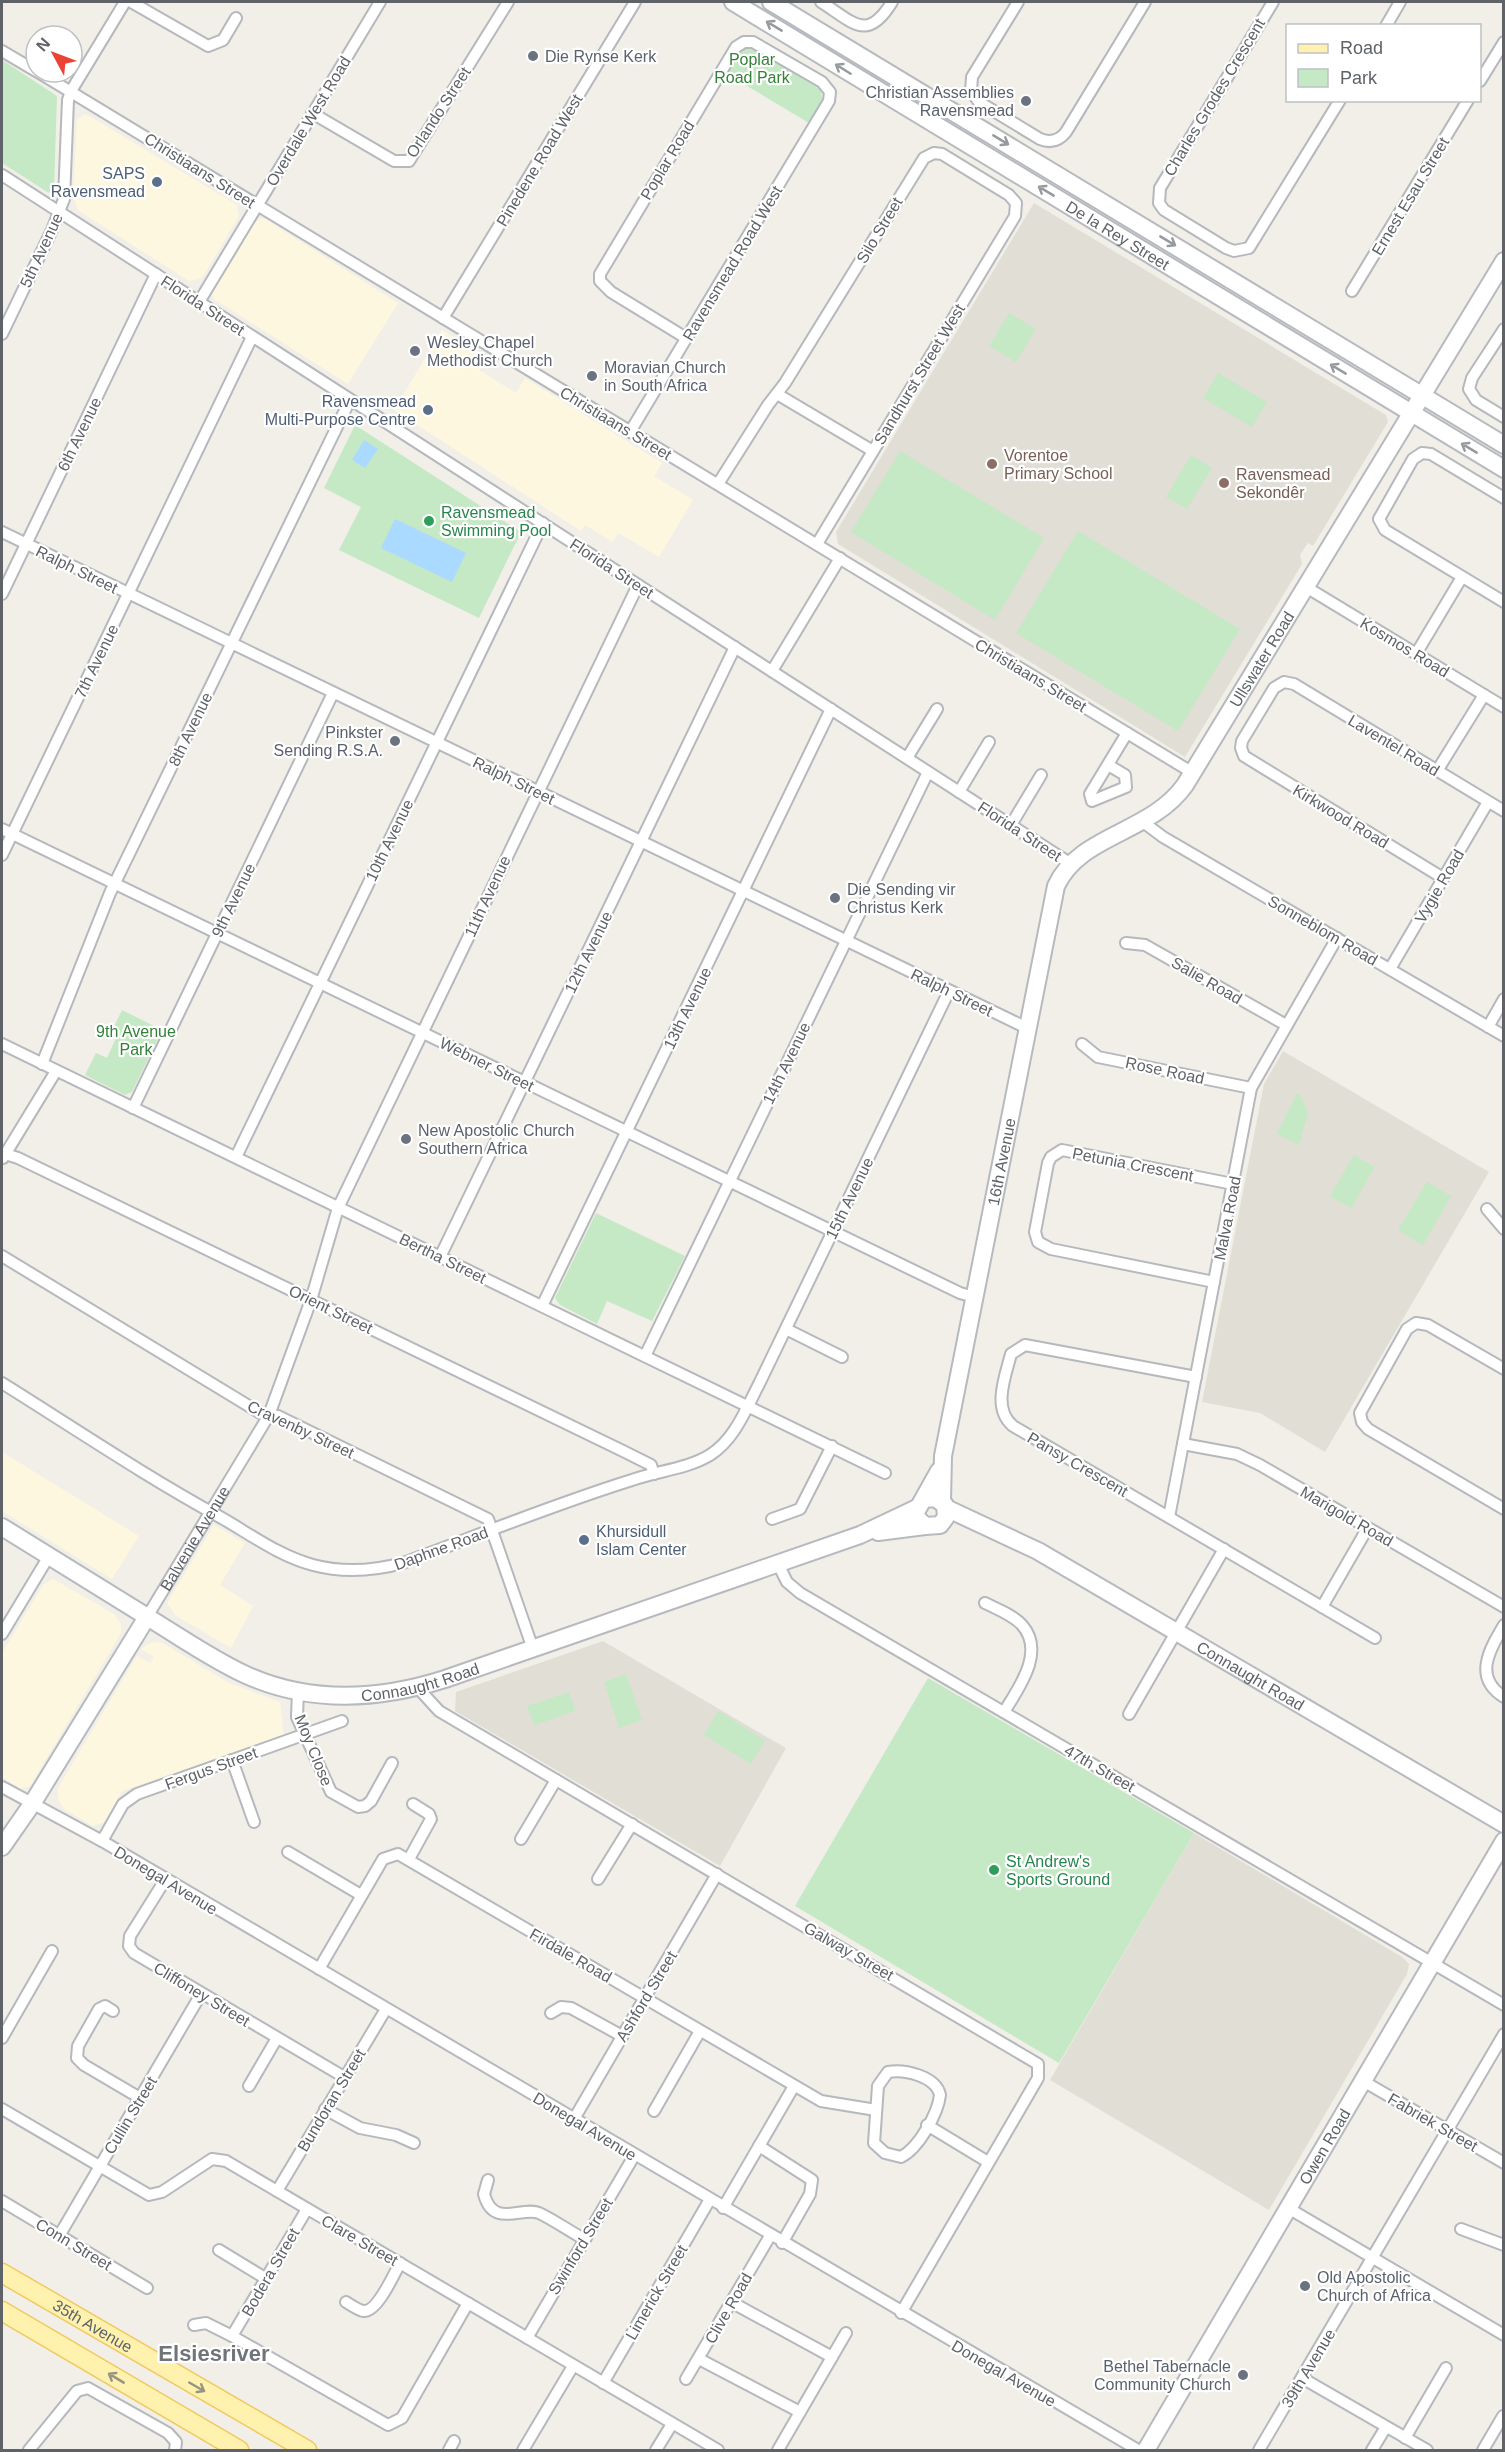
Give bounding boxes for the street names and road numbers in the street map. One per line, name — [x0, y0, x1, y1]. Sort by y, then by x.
street label: Charles Grodes Crescent — [1161, 15, 1268, 179]
street label: Overdale West Road — [263, 53, 354, 189]
street label: Orlando Street — [403, 64, 474, 161]
street label: Pinedene Road West — [493, 91, 586, 229]
street label: Poplar Road — [637, 118, 698, 203]
street label: Christiaans Street — [141, 130, 259, 212]
street label: Ernest Esau Street — [1369, 134, 1453, 258]
street label: Ravensmead Road West — [679, 182, 786, 344]
street label: Silo Street — [853, 194, 906, 266]
street label: De la Rey Street — [1063, 198, 1173, 274]
street label: 5th Avenue — [17, 210, 66, 290]
street label: Florida Street — [158, 272, 248, 339]
street label: Sandhurst Street West — [871, 301, 968, 447]
street label: Christiaans Street — [557, 383, 675, 464]
street label: 6th Avenue — [54, 395, 105, 474]
street label: Florida Street — [567, 535, 657, 602]
street label: Ralph Street — [33, 542, 121, 597]
street label: Ullswater Road — [1227, 609, 1298, 710]
street label: Kosmos Road — [1357, 614, 1452, 681]
street label: 7th Avenue — [71, 622, 122, 701]
street label: Christiaans Street — [972, 635, 1090, 716]
street label: 8th Avenue — [165, 690, 216, 769]
street label: Laventel Road — [1345, 712, 1442, 779]
street label: Ralph Street — [470, 753, 558, 808]
street label: Kirkwood Road — [1290, 781, 1392, 852]
street label: 10th Avenue — [362, 797, 417, 884]
street label: Florida Street — [975, 798, 1065, 865]
street label: Vygie Road — [1412, 846, 1467, 926]
street label: 11th Avenue — [461, 853, 514, 939]
street label: 9th Avenue — [208, 861, 259, 940]
street label: Sonneblom Road — [1265, 892, 1381, 969]
street label: 12th Avenue — [561, 909, 616, 996]
street label: Salie Road — [1169, 954, 1245, 1007]
street label: 13th Avenue — [660, 965, 715, 1052]
street label: Ralph Street — [908, 965, 996, 1020]
street label: 14th Avenue — [759, 1020, 814, 1107]
street label: Webner Street — [437, 1034, 537, 1095]
street label: Rose Road — [1124, 1054, 1206, 1087]
street label: 16th Avenue — [985, 1117, 1019, 1207]
street label: Petunia Crescent — [1071, 1144, 1195, 1185]
street label: 15th Avenue — [822, 1155, 877, 1242]
street label: Malva Road — [1211, 1175, 1244, 1262]
street label: Bertha Street — [397, 1230, 489, 1287]
street label: Orient Street — [286, 1282, 376, 1337]
street label: Cravenby Street — [245, 1397, 357, 1462]
street label: Pansy Crescent — [1025, 1429, 1131, 1500]
street label: Balvenie Avenue — [157, 1483, 233, 1594]
street label: Marigold Road — [1297, 1483, 1396, 1550]
street label: Daphne Road — [392, 1524, 490, 1573]
street label: Connaught Road — [1194, 1638, 1307, 1714]
street label: Connaught Road — [361, 1660, 481, 1704]
street label: Moy Close — [291, 1712, 336, 1789]
street label: 47th Street — [1062, 1742, 1138, 1796]
street label: Fergus Street — [163, 1744, 260, 1793]
street label: Donegal Avenue — [111, 1843, 220, 1918]
street label: Galway Street — [801, 1919, 897, 1984]
street label: Firdale Road — [527, 1925, 615, 1986]
street label: Ashford Street — [613, 1948, 680, 2044]
street label: Cliffoney Street — [151, 1959, 253, 2030]
street label: Bundoran Street — [294, 2045, 369, 2155]
street label: Cullin Street — [101, 2073, 160, 2157]
street label: Donegal Avenue — [530, 2089, 639, 2164]
street label: Fabriek Street — [1385, 2090, 1481, 2155]
street label: Owen Road — [1296, 2106, 1354, 2188]
street label: Swinford Street — [545, 2195, 616, 2298]
street label: Clare Street — [319, 2212, 401, 2269]
street label: Conn Street — [33, 2215, 115, 2274]
street label: Bodera Street — [238, 2225, 303, 2319]
street label: Limerick Street — [622, 2241, 691, 2343]
street label: Clive Road — [702, 2270, 755, 2346]
street label: 35th Avenue — [50, 2297, 135, 2356]
street label: 39th Avenue — [1278, 2326, 1339, 2411]
street label: Donegal Avenue — [949, 2337, 1059, 2410]

